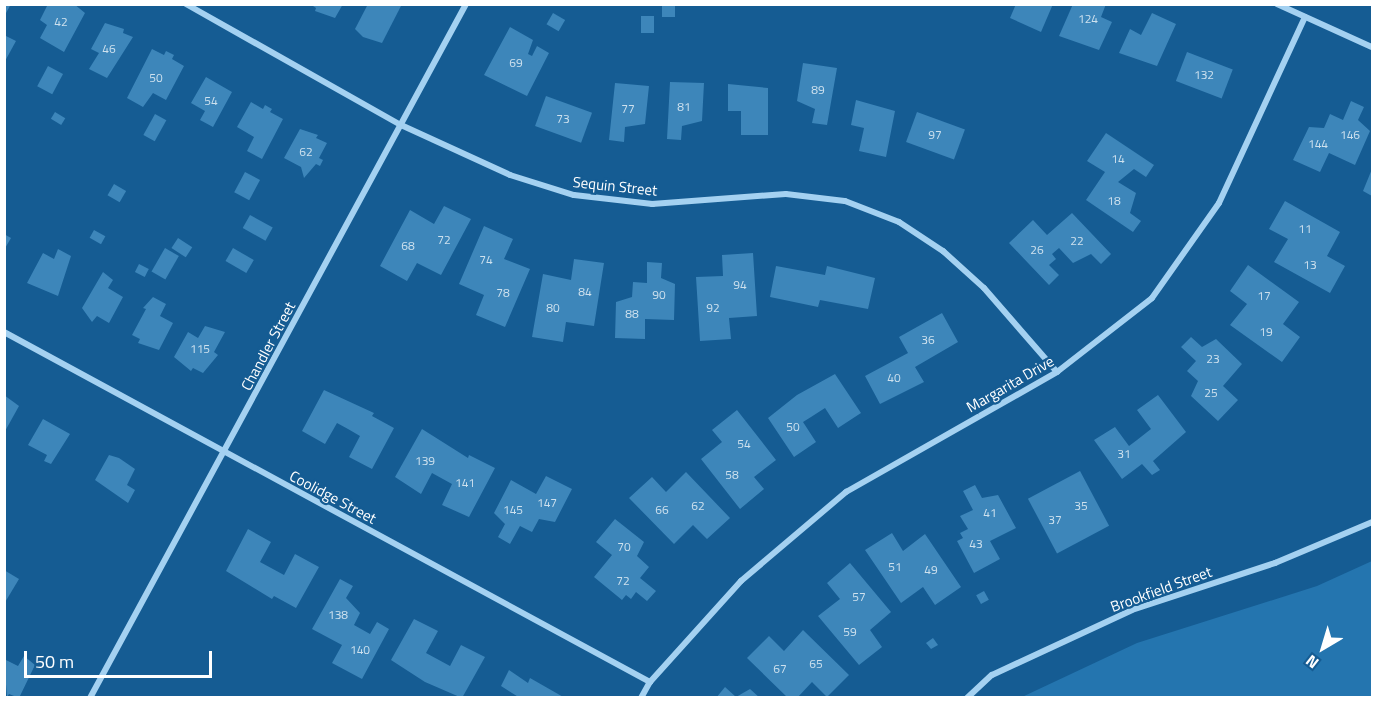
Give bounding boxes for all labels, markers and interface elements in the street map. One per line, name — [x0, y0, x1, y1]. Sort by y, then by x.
house number: 124 — [1078, 12, 1098, 26]
house number: 42 — [54, 15, 68, 29]
house number: 46 — [102, 42, 116, 56]
house number: 69 — [509, 56, 523, 70]
house number: 132 — [1194, 68, 1214, 82]
house number: 50 — [149, 71, 163, 85]
house number: 89 — [811, 83, 825, 97]
house number: 54 — [204, 94, 218, 108]
house number: 81 — [677, 100, 691, 114]
house number: 77 — [621, 102, 635, 116]
house number: 73 — [556, 112, 570, 126]
house number: 97 — [928, 128, 942, 142]
house number: 146 — [1340, 128, 1360, 142]
house number: 144 — [1308, 137, 1328, 151]
house number: 62 — [299, 145, 313, 159]
house number: 14 — [1111, 152, 1125, 166]
street label: Sequin Street — [572, 173, 658, 199]
house number: 18 — [1107, 194, 1121, 208]
house number: 11 — [1298, 222, 1312, 236]
house number: 72 — [437, 233, 451, 247]
house number: 22 — [1070, 234, 1084, 248]
house number: 68 — [401, 239, 415, 253]
house number: 26 — [1030, 243, 1044, 257]
house number: 74 — [479, 253, 493, 267]
house number: 13 — [1303, 258, 1317, 272]
house number: 94 — [733, 278, 747, 292]
house number: 84 — [578, 285, 592, 299]
house number: 78 — [496, 286, 510, 300]
house number: 90 — [652, 288, 666, 302]
house number: 17 — [1257, 289, 1271, 303]
street label: Chandler Street — [237, 299, 299, 393]
house number: 80 — [546, 301, 560, 315]
house number: 92 — [706, 301, 720, 315]
house number: 88 — [625, 307, 639, 321]
house number: 19 — [1259, 325, 1273, 339]
house number: 36 — [921, 333, 935, 347]
house number: 115 — [190, 342, 210, 356]
street label: Margarita Drive — [963, 352, 1057, 416]
house number: 23 — [1206, 352, 1220, 366]
house number: 40 — [887, 371, 901, 385]
house number: 25 — [1204, 386, 1218, 400]
house number: 50 — [786, 420, 800, 434]
house number: 54 — [737, 437, 751, 451]
house number: 31 — [1117, 447, 1131, 461]
house number: 139 — [415, 454, 435, 468]
street label: Coolidge Street — [286, 467, 380, 527]
house number: 58 — [725, 468, 739, 482]
house number: 141 — [455, 476, 475, 490]
house number: 147 — [537, 496, 557, 510]
house number: 62 — [691, 499, 705, 513]
house number: 35 — [1074, 499, 1088, 513]
house number: 145 — [503, 503, 523, 517]
house number: 66 — [655, 503, 669, 517]
house number: 41 — [983, 506, 997, 520]
house number: 37 — [1048, 513, 1062, 527]
house number: 43 — [969, 537, 983, 551]
house number: 70 — [617, 540, 631, 554]
house number: 51 — [888, 560, 902, 574]
street label: Brookfield Street — [1108, 562, 1214, 616]
house number: 49 — [924, 563, 938, 577]
house number: 72 — [616, 574, 630, 588]
house number: 57 — [852, 590, 866, 604]
house number: 138 — [328, 608, 348, 622]
north arrow — [1293, 618, 1353, 678]
house number: 59 — [843, 625, 857, 639]
scale bar — [27, 639, 214, 677]
house number: 140 — [350, 643, 370, 657]
text: 50 m — [35, 648, 74, 675]
text: N — [1300, 649, 1324, 675]
house number: 65 — [809, 657, 823, 671]
house number: 67 — [773, 662, 787, 676]

